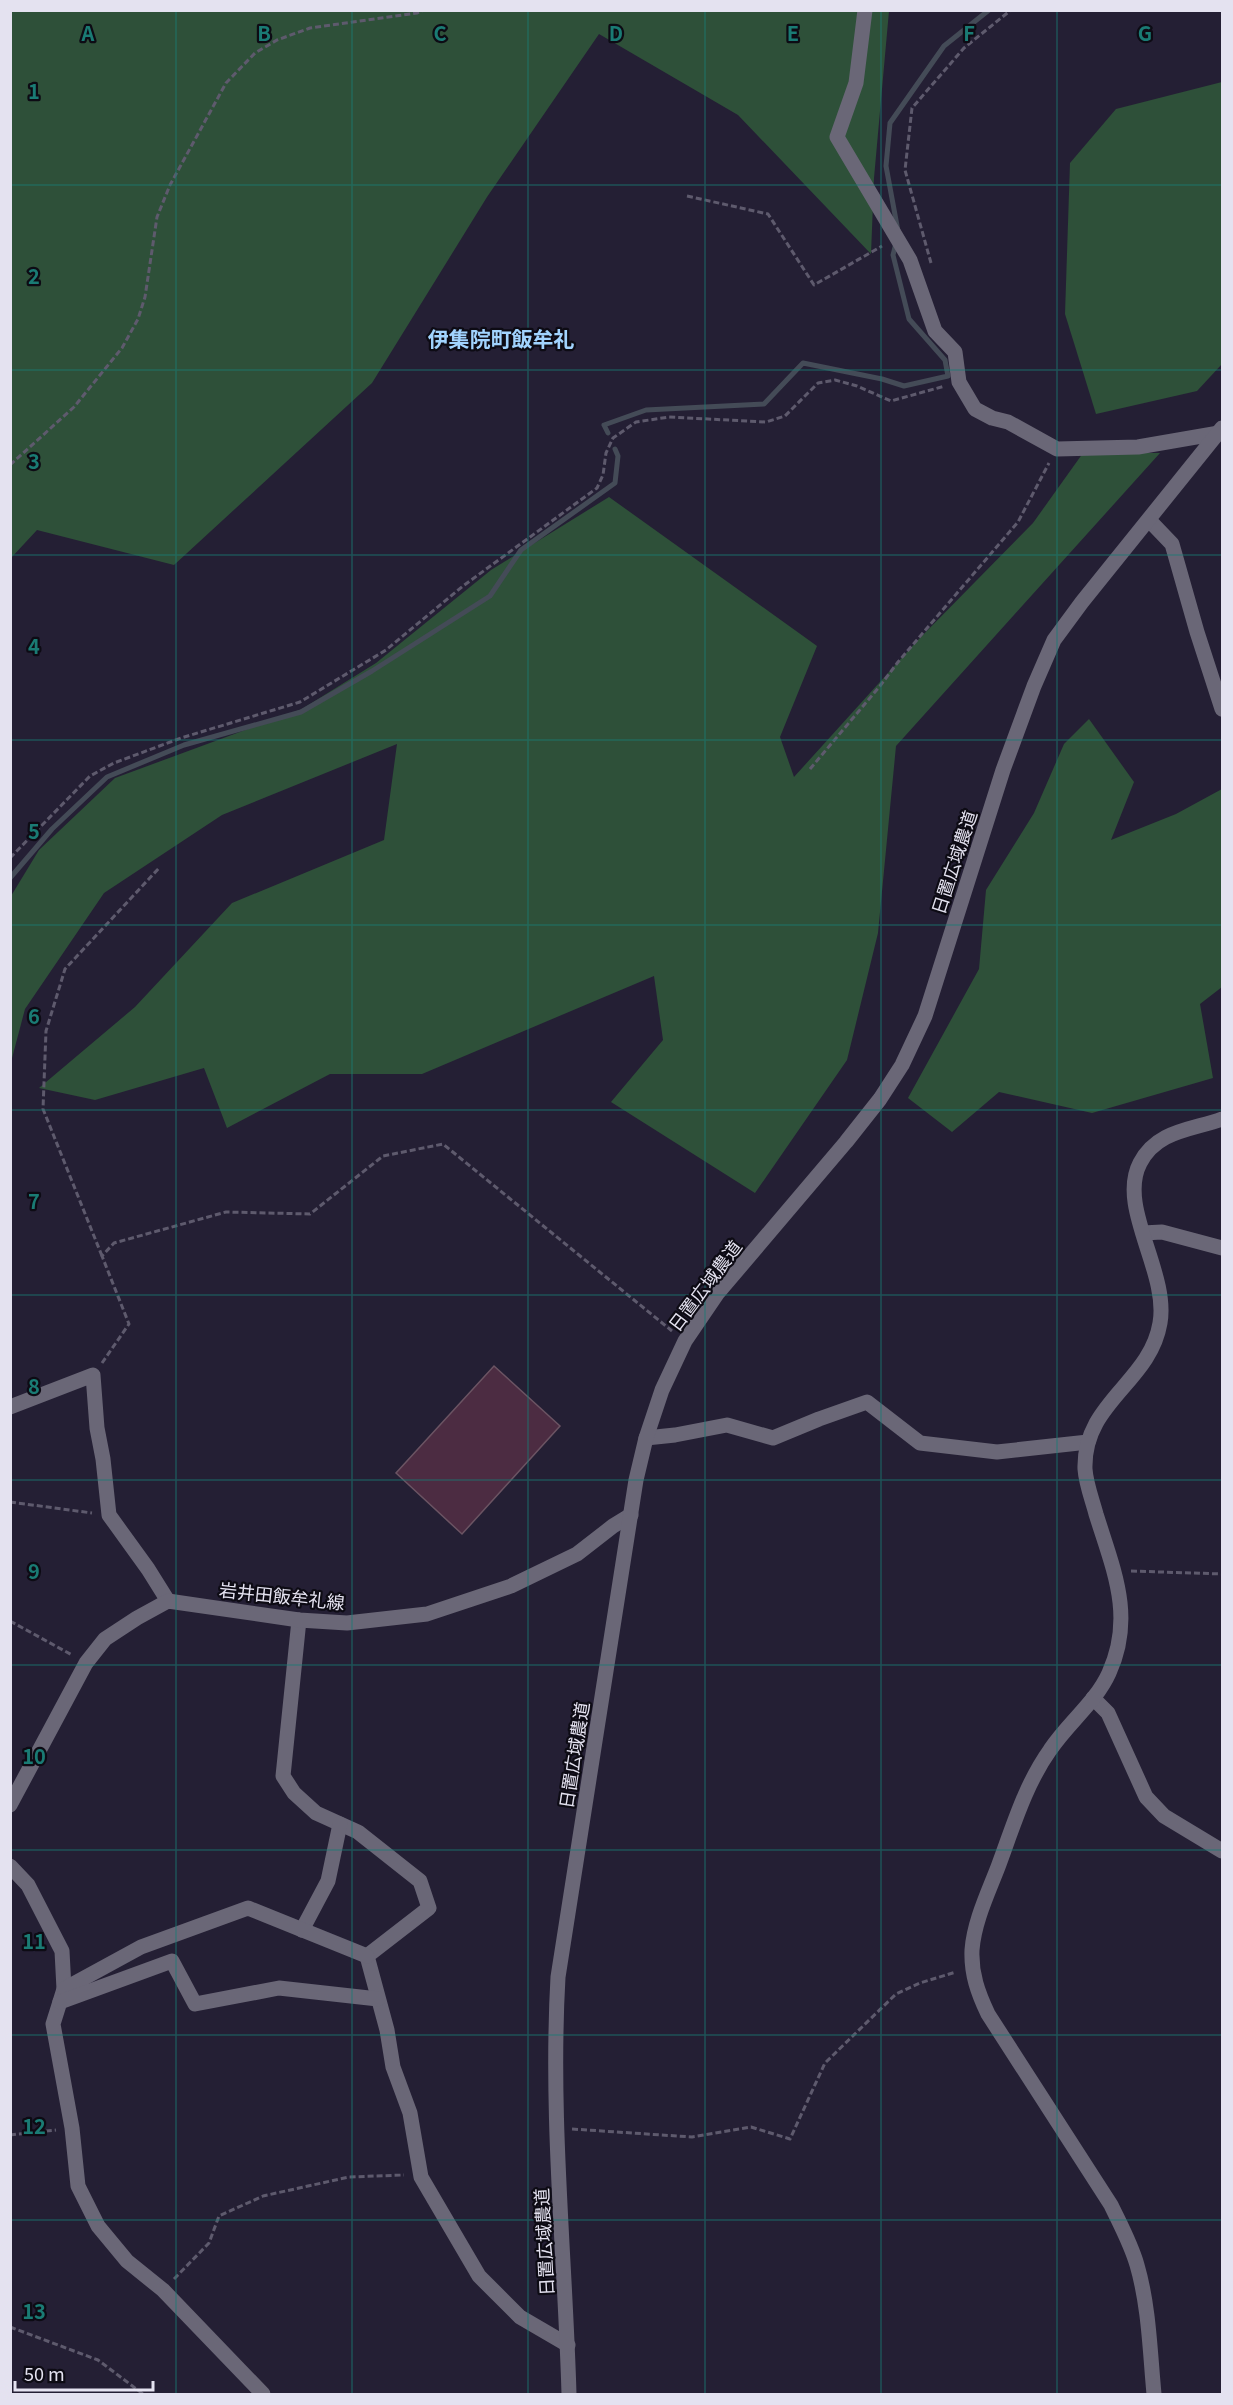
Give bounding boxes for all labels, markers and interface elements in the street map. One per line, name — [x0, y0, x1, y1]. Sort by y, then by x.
text: A — [81, 18, 95, 47]
text: B — [257, 18, 271, 47]
text: C — [433, 18, 447, 47]
text: D — [609, 18, 623, 47]
text: E — [787, 18, 799, 47]
text: F — [963, 18, 975, 47]
text: G — [1138, 18, 1152, 47]
text: 1 — [28, 76, 40, 105]
text: 2 — [28, 261, 40, 290]
district label: 伊集院町飯牟礼 — [428, 323, 575, 353]
text: 3 — [28, 446, 40, 475]
text: 4 — [28, 631, 40, 660]
street label: 日置広域農道 — [924, 807, 982, 917]
text: 5 — [28, 816, 40, 845]
text: 6 — [28, 1001, 40, 1030]
text: 7 — [28, 1186, 40, 1215]
street label: 日置広域農道 — [661, 1234, 747, 1336]
text: 8 — [28, 1371, 40, 1400]
text: 9 — [28, 1556, 40, 1585]
street label: 岩井田飯牟礼線 — [218, 1575, 346, 1615]
street label: 日置広域農道 — [552, 1700, 594, 1810]
text: 10 — [22, 1741, 46, 1770]
text: 11 — [22, 1926, 46, 1955]
text: 12 — [22, 2111, 46, 2140]
street label: 日置広域農道 — [527, 2187, 559, 2297]
text: 13 — [22, 2296, 46, 2325]
scale bar — [15, 2354, 153, 2392]
text: 50 m — [24, 2360, 65, 2386]

